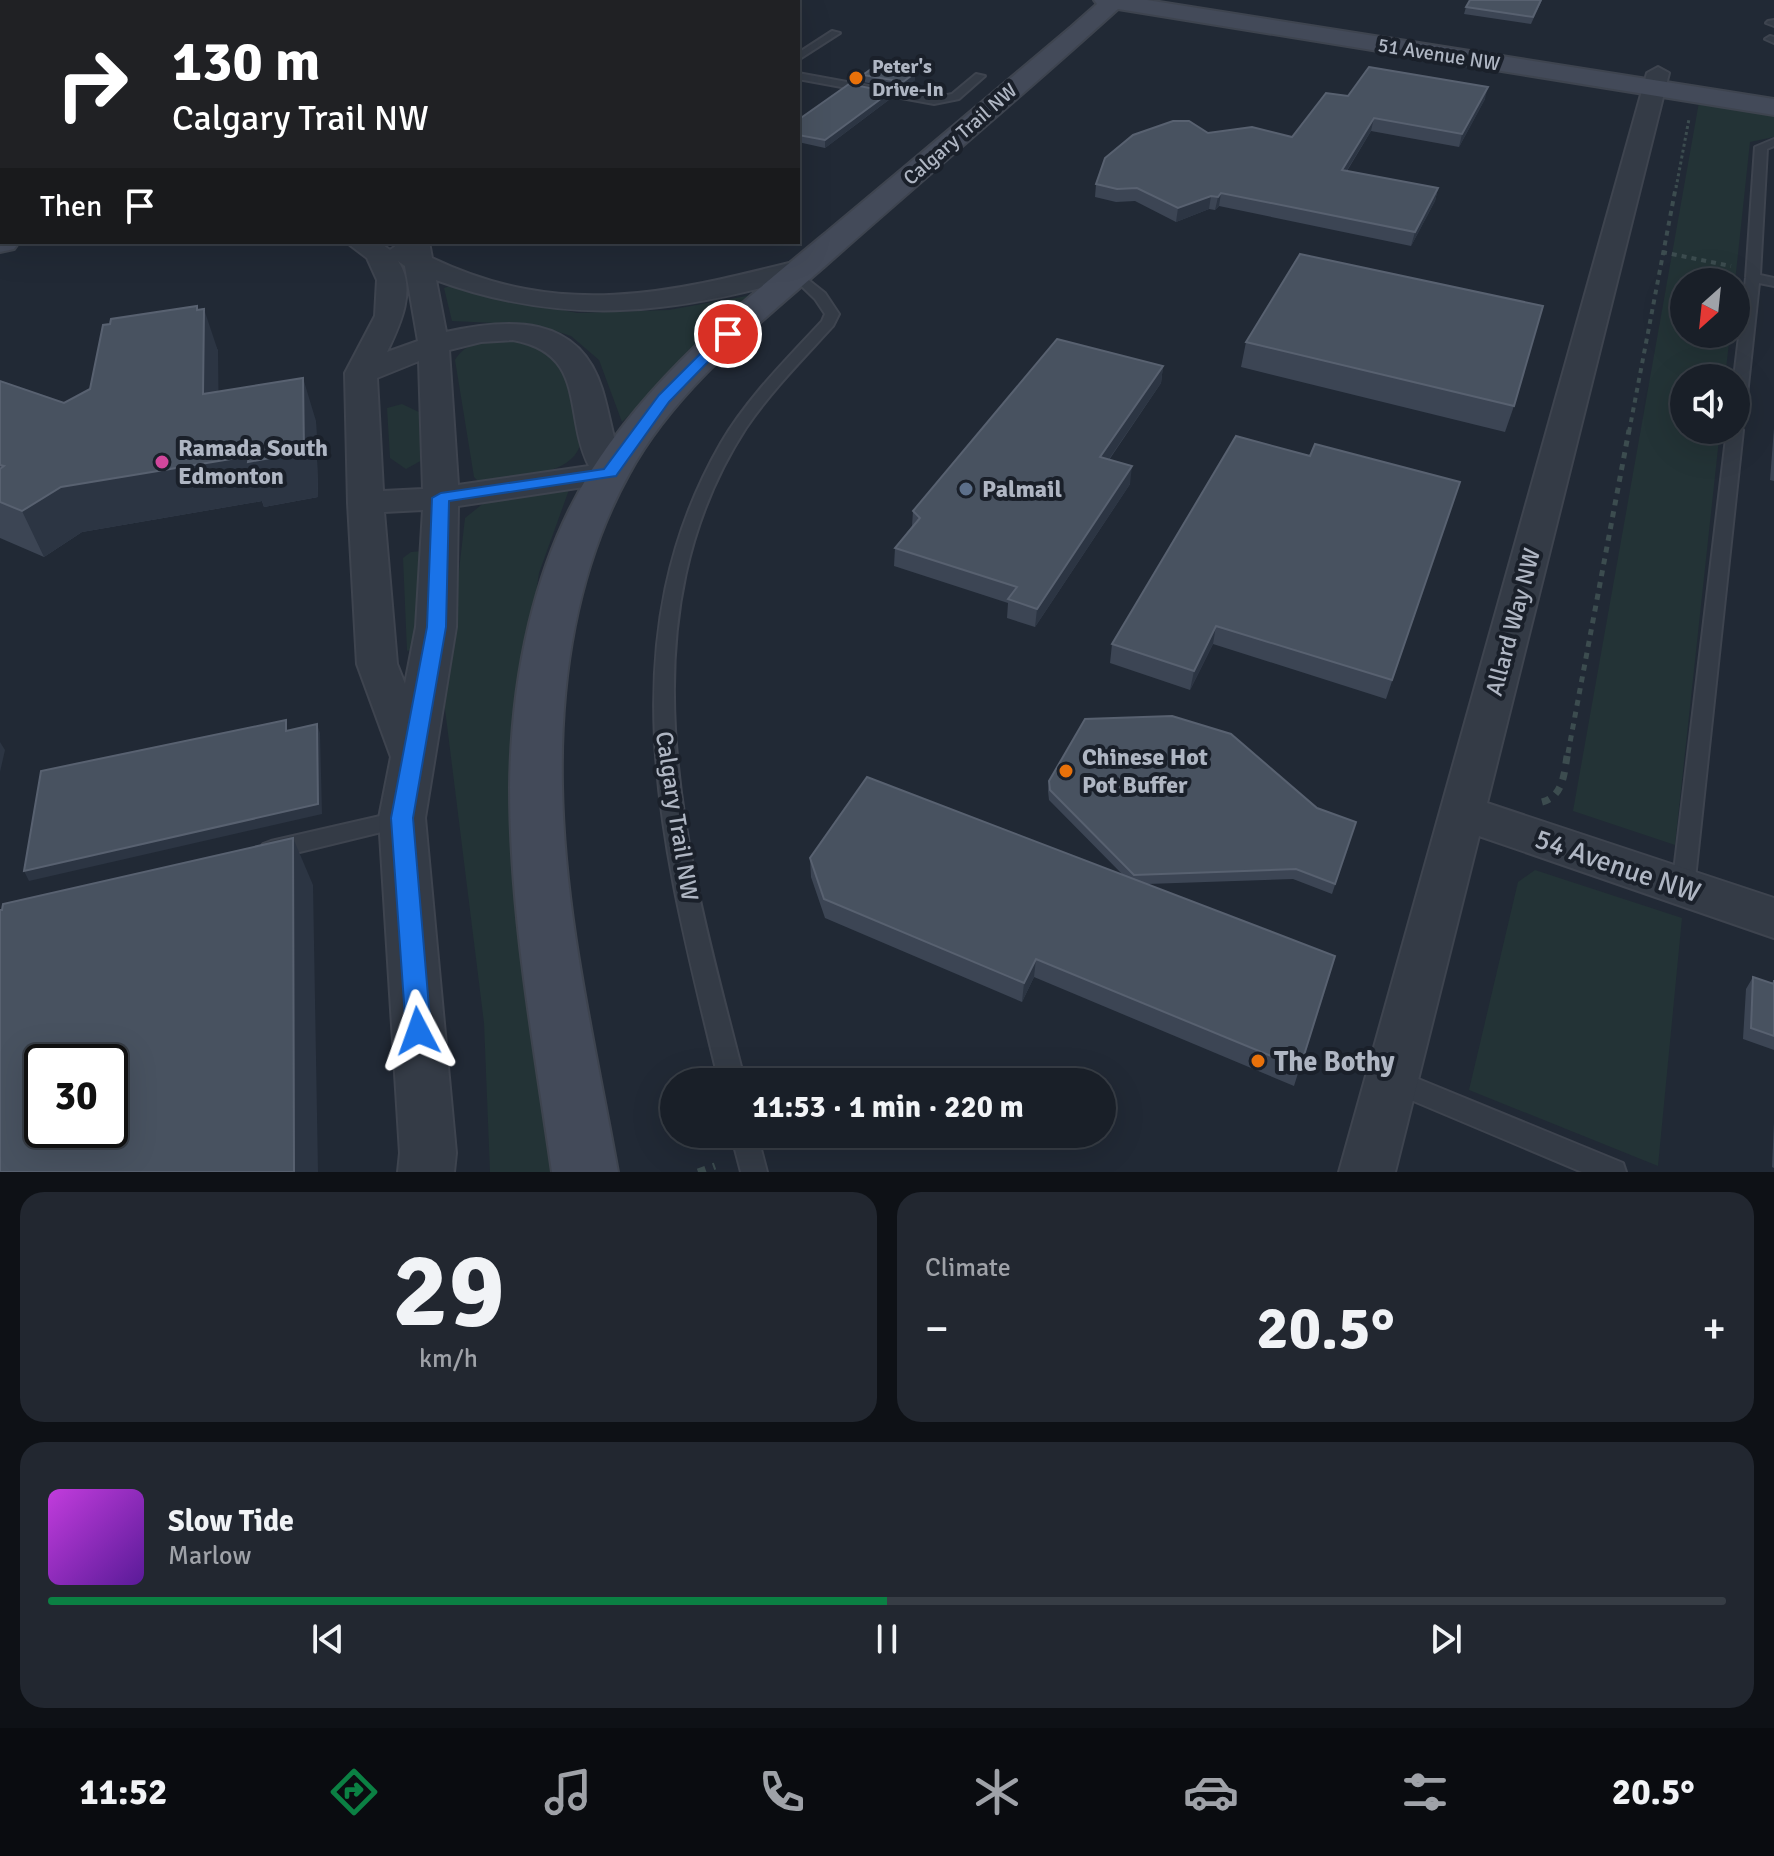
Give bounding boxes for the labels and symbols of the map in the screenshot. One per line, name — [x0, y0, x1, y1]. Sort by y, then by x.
street label: 51 Avenue NW — [1376, 32, 1502, 77]
place label: Peter's Drive-In — [872, 54, 944, 102]
marker: Peter's Drive-In — [847, 69, 865, 87]
street label: Calgary Trail NW — [898, 78, 1022, 191]
north arrow — [1670, 268, 1750, 348]
pin — [694, 300, 762, 368]
place label: Ramada South Edmonton — [178, 433, 328, 491]
marker: Ramada South Edmonton — [153, 453, 171, 471]
place label: Palmail — [982, 474, 1062, 504]
marker: Palmail — [957, 480, 975, 498]
street label: Allard Way NW — [1479, 545, 1547, 699]
street label: Calgary Trail NW — [649, 729, 705, 903]
place label: Chinese Hot Pot Buffer — [1082, 742, 1208, 800]
marker: Chinese Hot Pot Buffer — [1057, 762, 1075, 780]
street label: 54 Avenue NW — [1530, 822, 1705, 910]
position arrow — [376, 989, 460, 1073]
speed limit sign: 30 — [24, 1044, 128, 1148]
place label: The Bothy — [1274, 1045, 1395, 1079]
marker: The Bothy — [1249, 1052, 1267, 1070]

